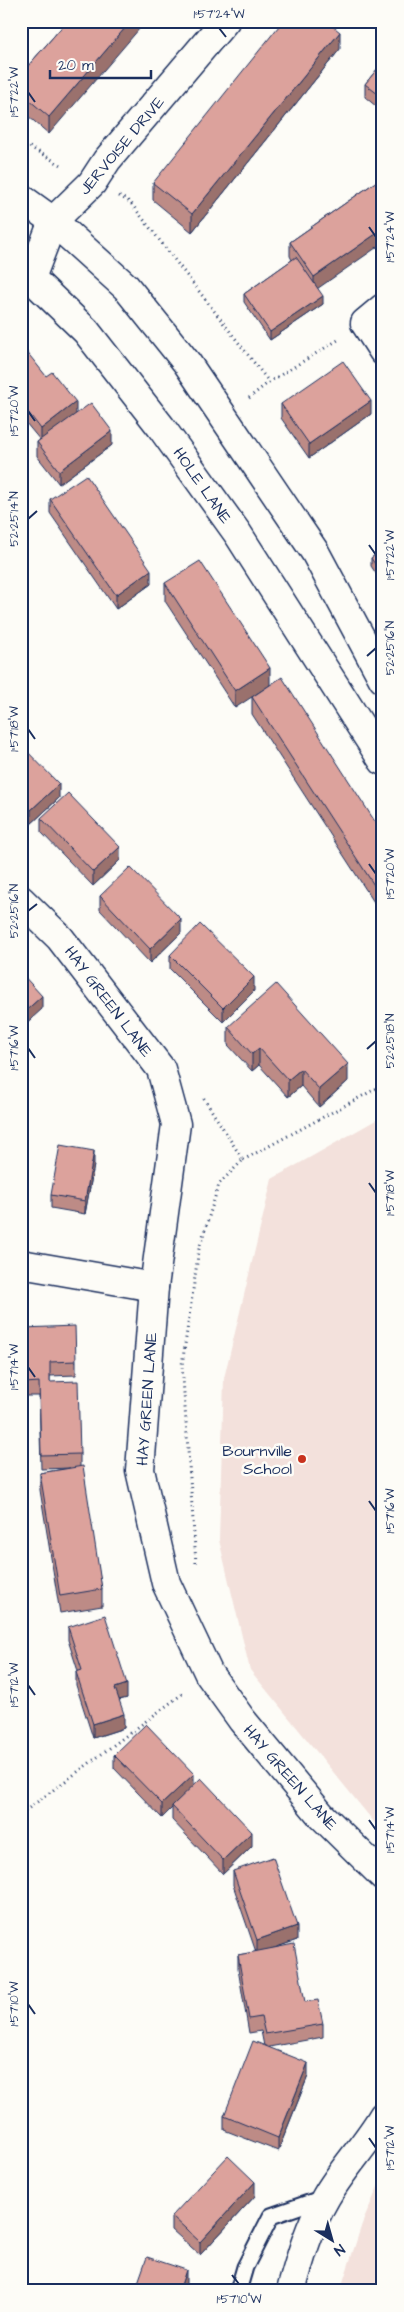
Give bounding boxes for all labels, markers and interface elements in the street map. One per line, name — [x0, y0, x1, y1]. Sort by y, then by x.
text: 1°57'24"W — [193, 6, 245, 23]
scale bar — [50, 48, 151, 80]
text: 20 m — [58, 55, 94, 76]
text: 1°57'22"W — [6, 66, 23, 117]
street label: JERVOISE DRIVE — [74, 91, 170, 200]
text: 1°57'24"W — [382, 211, 399, 263]
text: 1°57'20"W — [6, 385, 23, 436]
street label: HOLE LANE — [168, 443, 237, 528]
text: 52°25'14"N — [6, 491, 23, 547]
text: 1°57'22"W — [382, 529, 399, 580]
text: 52°25'16"N — [382, 620, 399, 675]
text: 1°57'18"W — [6, 706, 23, 752]
text: 1°57'20"W — [382, 848, 399, 899]
text: 52°25'16"N — [6, 883, 23, 938]
street label: HAY GREEN LANE — [59, 942, 158, 1062]
text: 52°25'18"N — [382, 1013, 399, 1068]
text: 1°57'16"W — [6, 1025, 23, 1071]
text: 1°57'18"W — [382, 1170, 399, 1216]
street label: HAY GREEN LANE — [131, 1331, 163, 1466]
text: 1°57'14"W — [6, 1343, 23, 1390]
place label: Bournville School — [222, 1440, 292, 1480]
marker: Bournville School — [296, 1453, 308, 1465]
text: 1°57'16"W — [382, 1488, 399, 1534]
text: 1°57'12"W — [6, 1662, 23, 1707]
street label: HAY GREEN LANE — [238, 1720, 343, 1836]
text: 1°57'14"W — [382, 1806, 399, 1853]
text: 1°57'10"W — [6, 1981, 23, 2027]
text: 1°57'12"W — [382, 2125, 399, 2170]
north arrow — [306, 2214, 356, 2264]
text: N — [330, 2239, 349, 2260]
text: 1°57'10"W — [216, 2291, 262, 2308]

